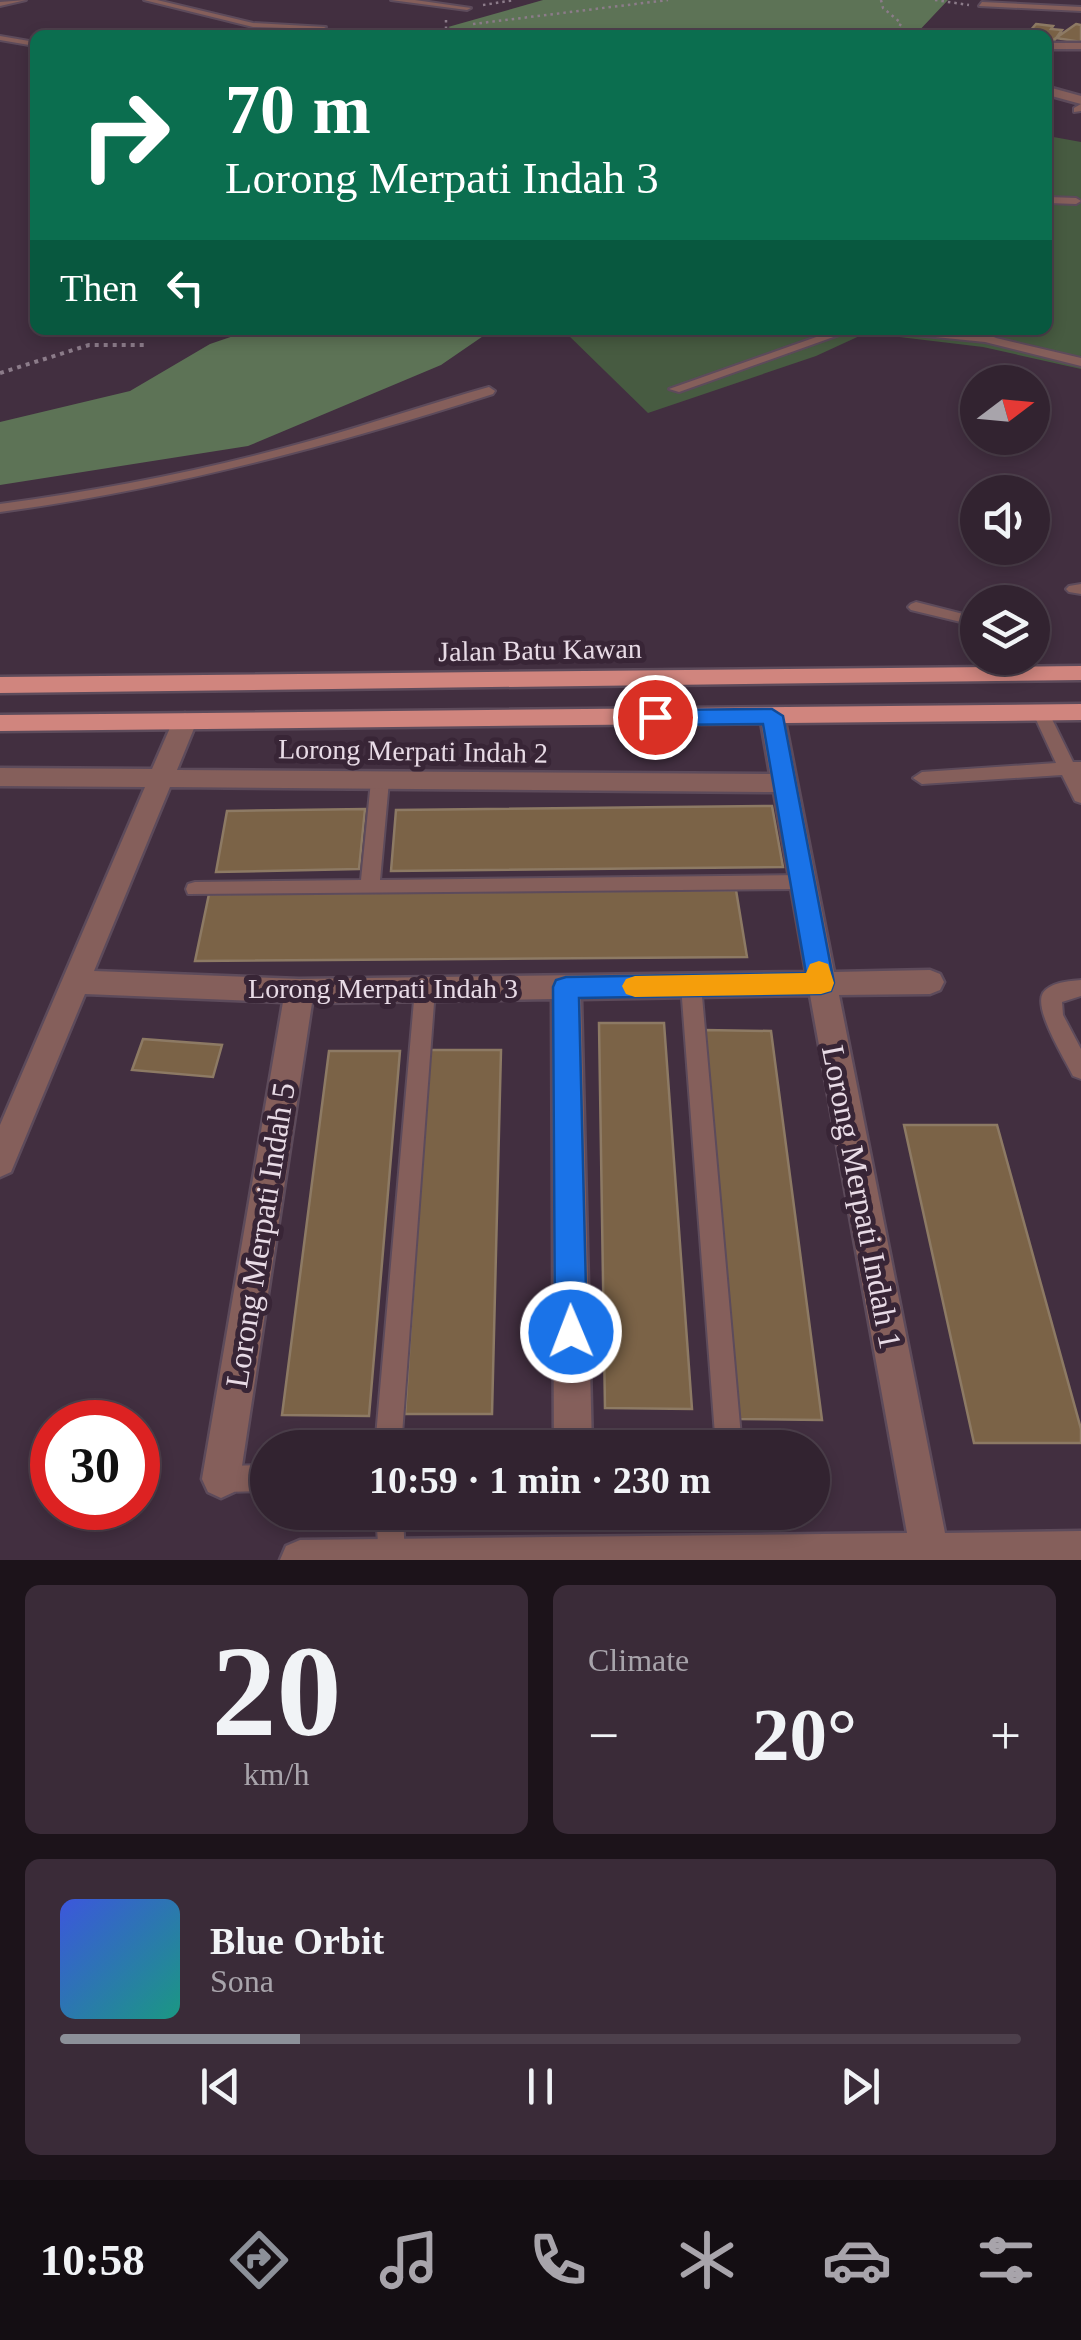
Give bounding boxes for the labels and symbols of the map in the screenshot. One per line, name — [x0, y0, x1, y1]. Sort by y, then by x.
north arrow — [960, 365, 1050, 455]
street label: Jalan Batu Kawan — [438, 633, 642, 667]
pin — [613, 675, 698, 760]
street label: Lorong Merpati Indah 2 — [278, 733, 548, 769]
street label: Lorong Merpati Indah 3 — [248, 973, 518, 1004]
street label: Lorong Merpati Indah 1 — [815, 1042, 909, 1352]
street label: Lorong Merpati Indah 5 — [218, 1080, 302, 1390]
position arrow — [519, 1280, 623, 1384]
speed limit sign: 30 — [30, 1400, 160, 1530]

